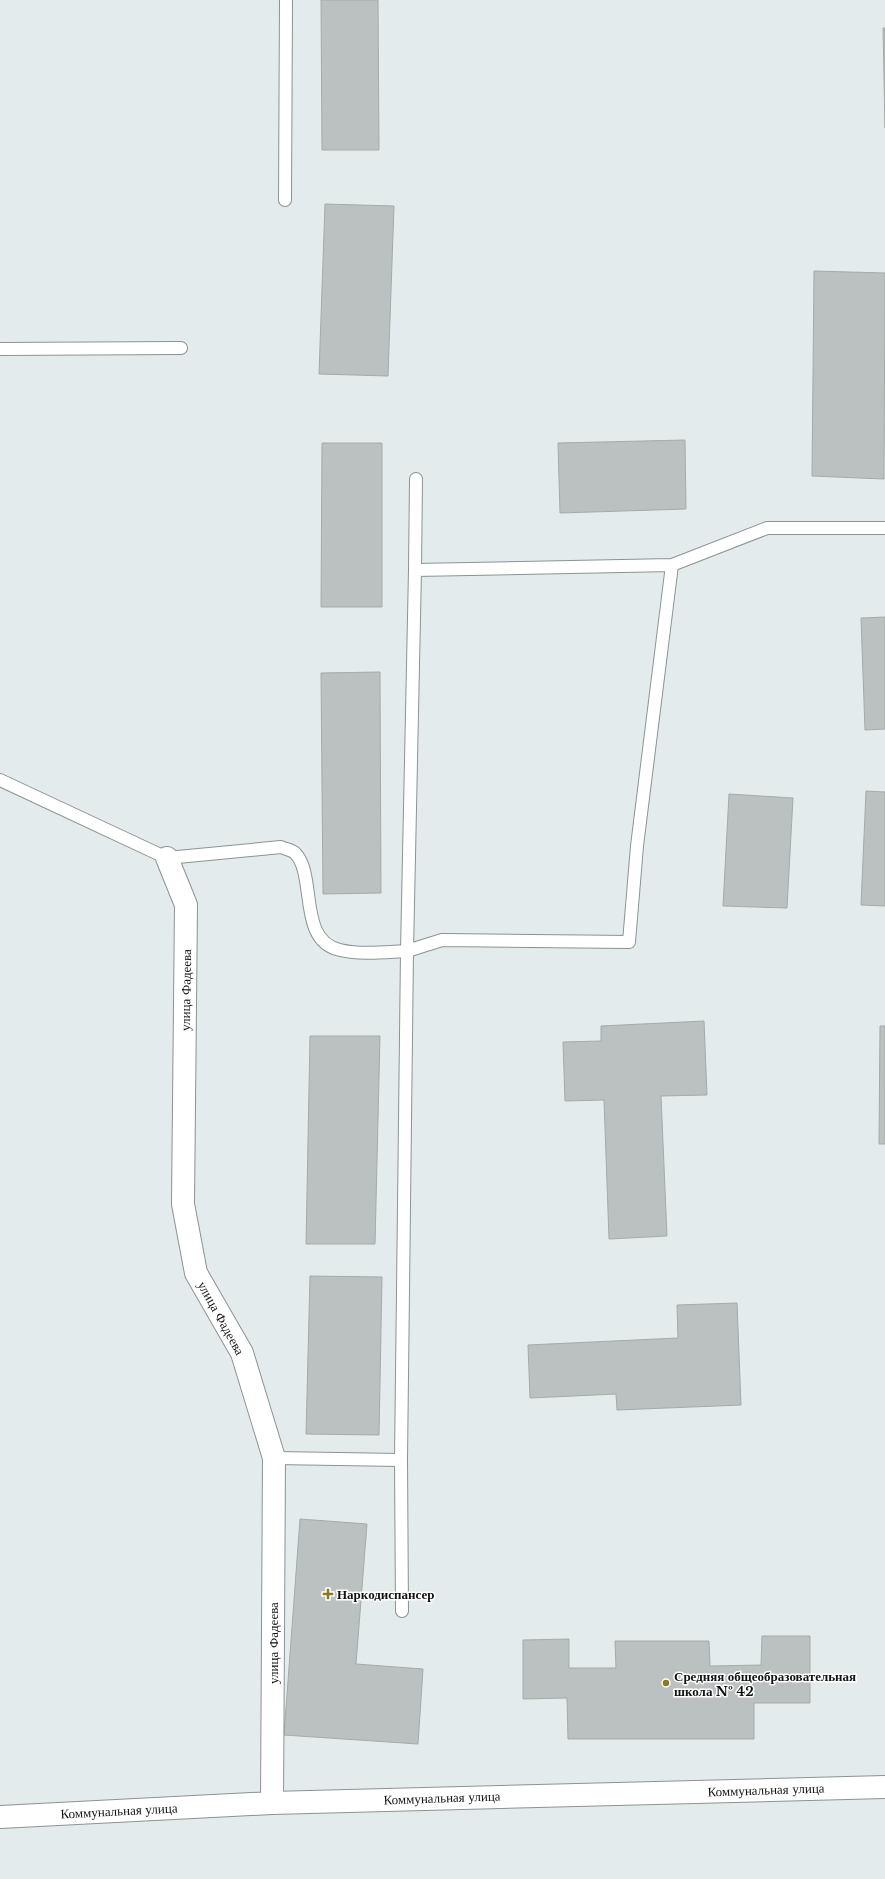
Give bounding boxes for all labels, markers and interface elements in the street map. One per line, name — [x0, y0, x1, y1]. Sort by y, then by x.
street label: улица Фадеева — [177, 949, 195, 1031]
street label: улица Фадеева — [194, 1278, 248, 1358]
place label: Наркодиспансер — [337, 1586, 435, 1603]
marker: Наркодиспансер — [322, 1588, 334, 1600]
street label: улица Фадеева — [265, 1602, 282, 1684]
place label: Средняя общеобразовательная школа № 42 — [674, 1668, 856, 1700]
marker: Средняя общеобразовательная школа № 42 — [661, 1678, 671, 1688]
street label: Коммунальная улица — [707, 1779, 825, 1801]
street label: Коммунальная улица — [383, 1787, 501, 1809]
street label: Коммунальная улица — [60, 1799, 178, 1823]

